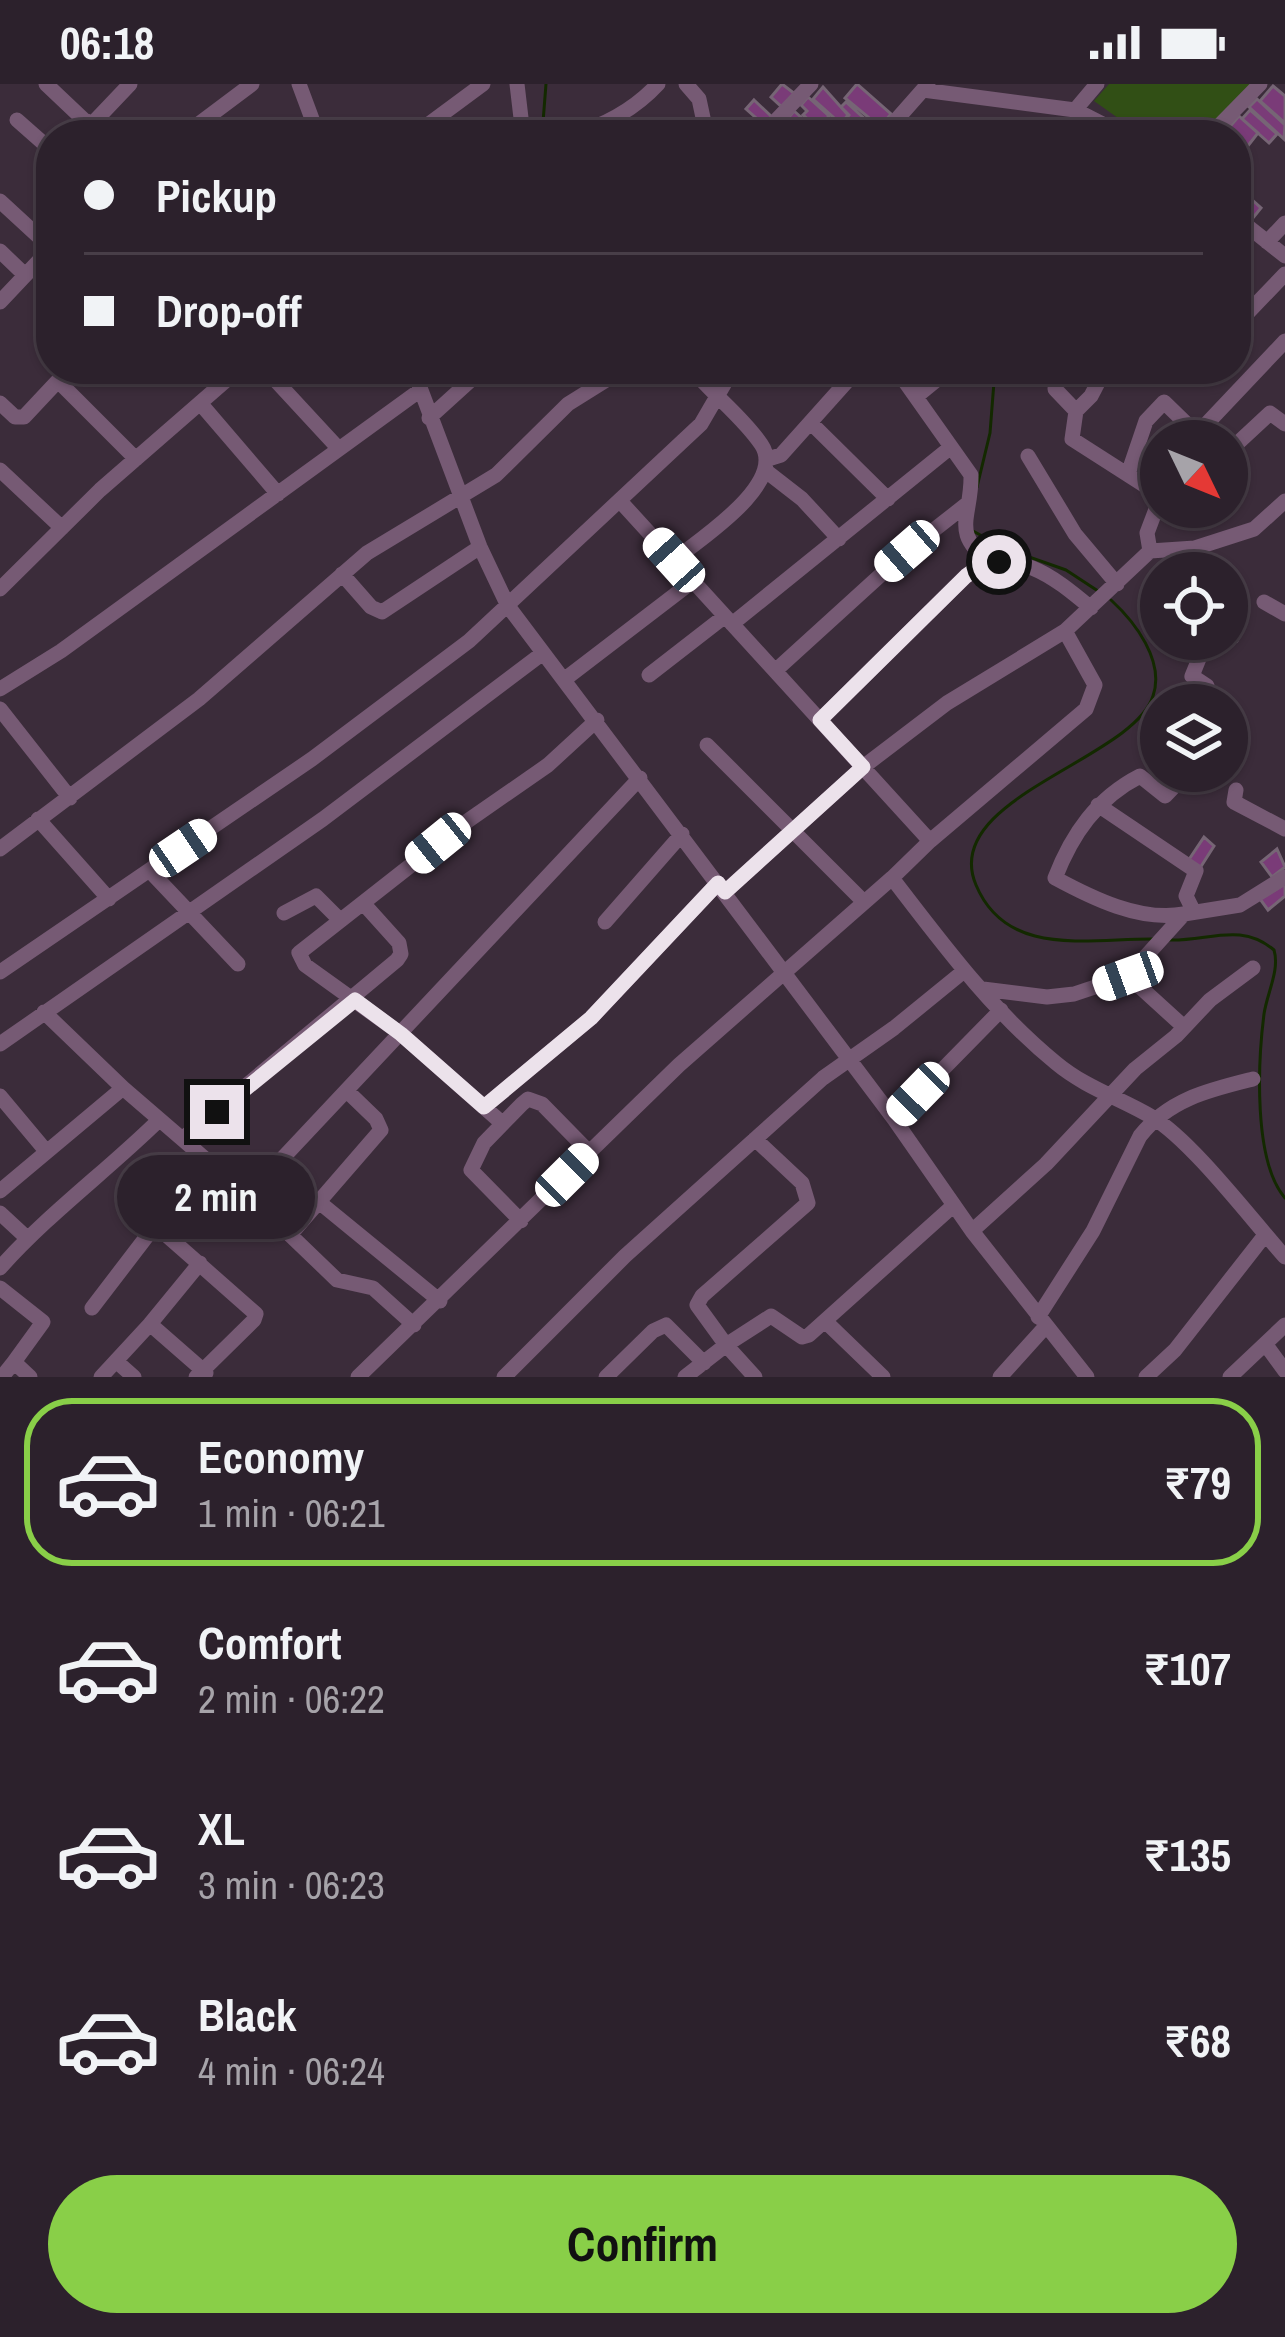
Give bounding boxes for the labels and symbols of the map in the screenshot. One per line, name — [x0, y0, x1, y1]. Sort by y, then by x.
north arrow — [1140, 420, 1248, 528]
car — [868, 514, 946, 588]
car — [637, 521, 711, 599]
route start — [972, 535, 1026, 589]
car — [399, 806, 477, 880]
car — [143, 813, 223, 883]
car — [1088, 947, 1168, 1005]
car — [880, 1056, 956, 1132]
route end — [190, 1085, 244, 1139]
car — [529, 1137, 605, 1213]
callout: 2 min — [118, 1154, 316, 1238]

